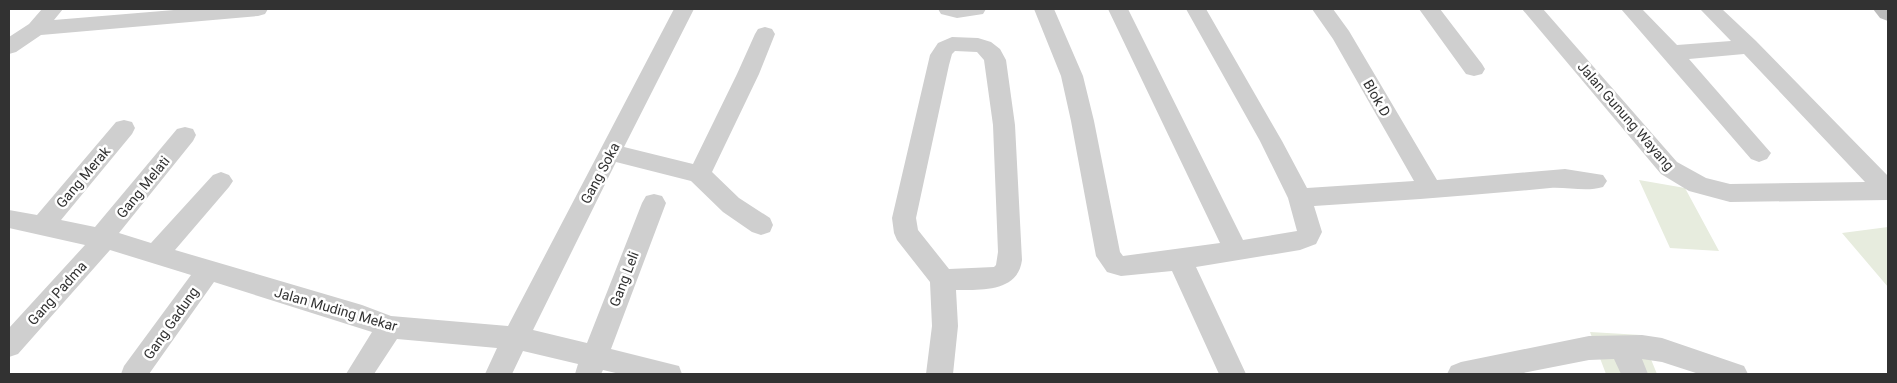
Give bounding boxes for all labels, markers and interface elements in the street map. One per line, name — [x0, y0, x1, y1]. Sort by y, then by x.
street label: Jalan Gunung Wayang — [1574, 58, 1678, 174]
street label: Blok D — [1360, 77, 1394, 119]
street label: Gang Soka — [577, 140, 623, 206]
street label: Gang Merak — [53, 142, 114, 211]
street label: Gang Melati — [113, 153, 173, 221]
street label: Gang Leli — [606, 249, 642, 309]
street label: Gang Padma — [24, 258, 90, 328]
street label: Gang Gadung — [140, 284, 202, 362]
street label: Jalan Muding Mekar — [273, 284, 399, 334]

